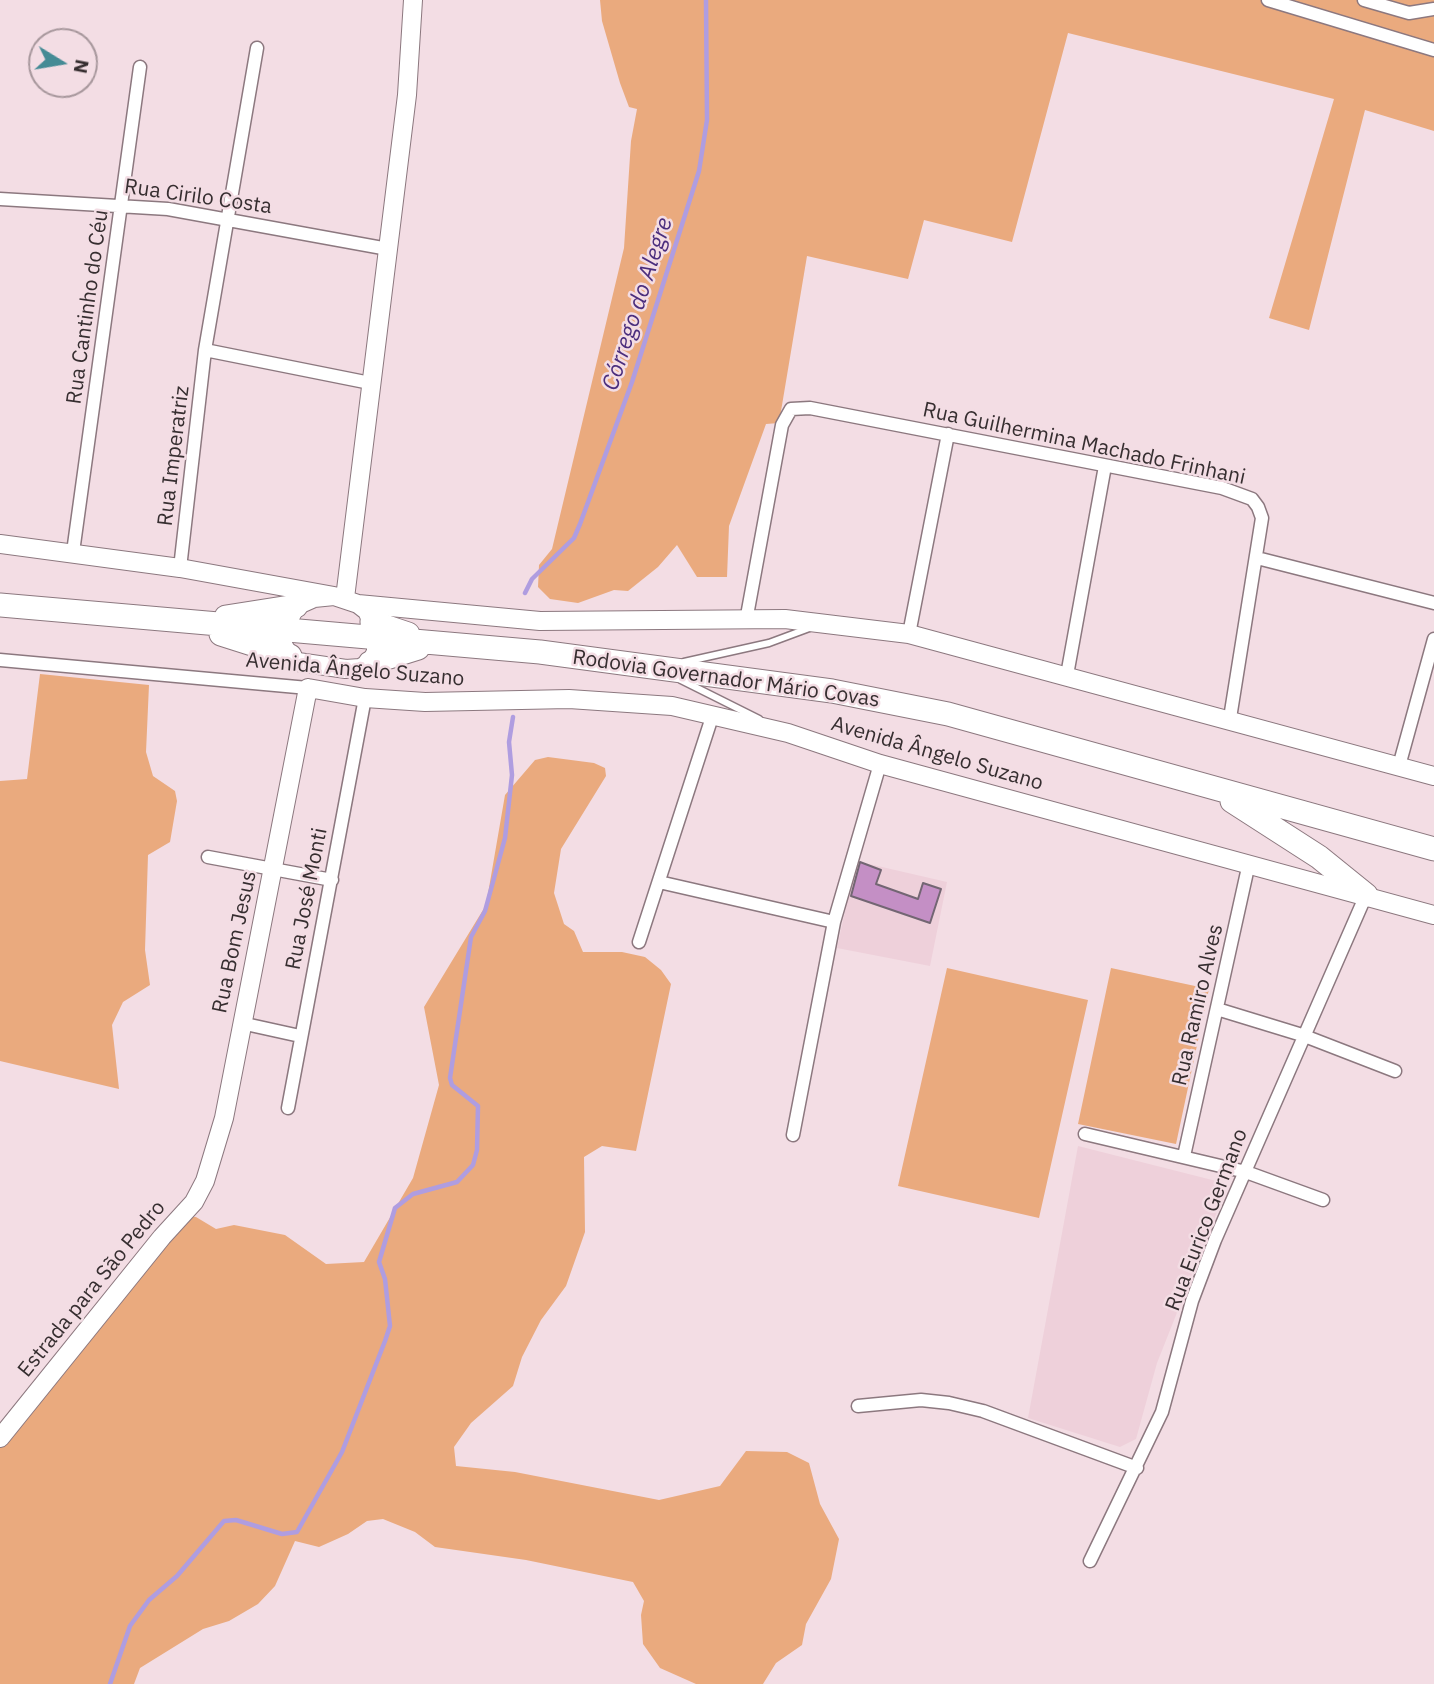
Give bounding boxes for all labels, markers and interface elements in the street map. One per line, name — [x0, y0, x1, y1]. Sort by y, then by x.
north arrow — [28, 28, 98, 98]
text: N — [69, 58, 95, 76]
street label: Rua Cirilo Costa — [123, 174, 273, 220]
street label: Rua Cantinho do Céu — [62, 208, 114, 406]
water label: Córrego do Alegre — [597, 214, 679, 394]
street label: Rua Imperatriz — [153, 385, 195, 527]
street label: Rua Guilhermina Machado Frinhani — [920, 397, 1248, 491]
street label: Rodovia Governador Mário Covas — [571, 645, 881, 713]
street label: Avenida Ângelo Suzano — [245, 648, 465, 692]
street label: Avenida Ângelo Suzano — [828, 712, 1046, 796]
street label: Rua José Monti — [281, 826, 333, 972]
street label: Rua Bom Jesus — [208, 869, 262, 1015]
street label: Rua Ramiro Alves — [1167, 922, 1229, 1088]
street label: Rua Eurico Germano — [1161, 1125, 1253, 1315]
street label: Estrada para São Pedro — [13, 1196, 171, 1382]

